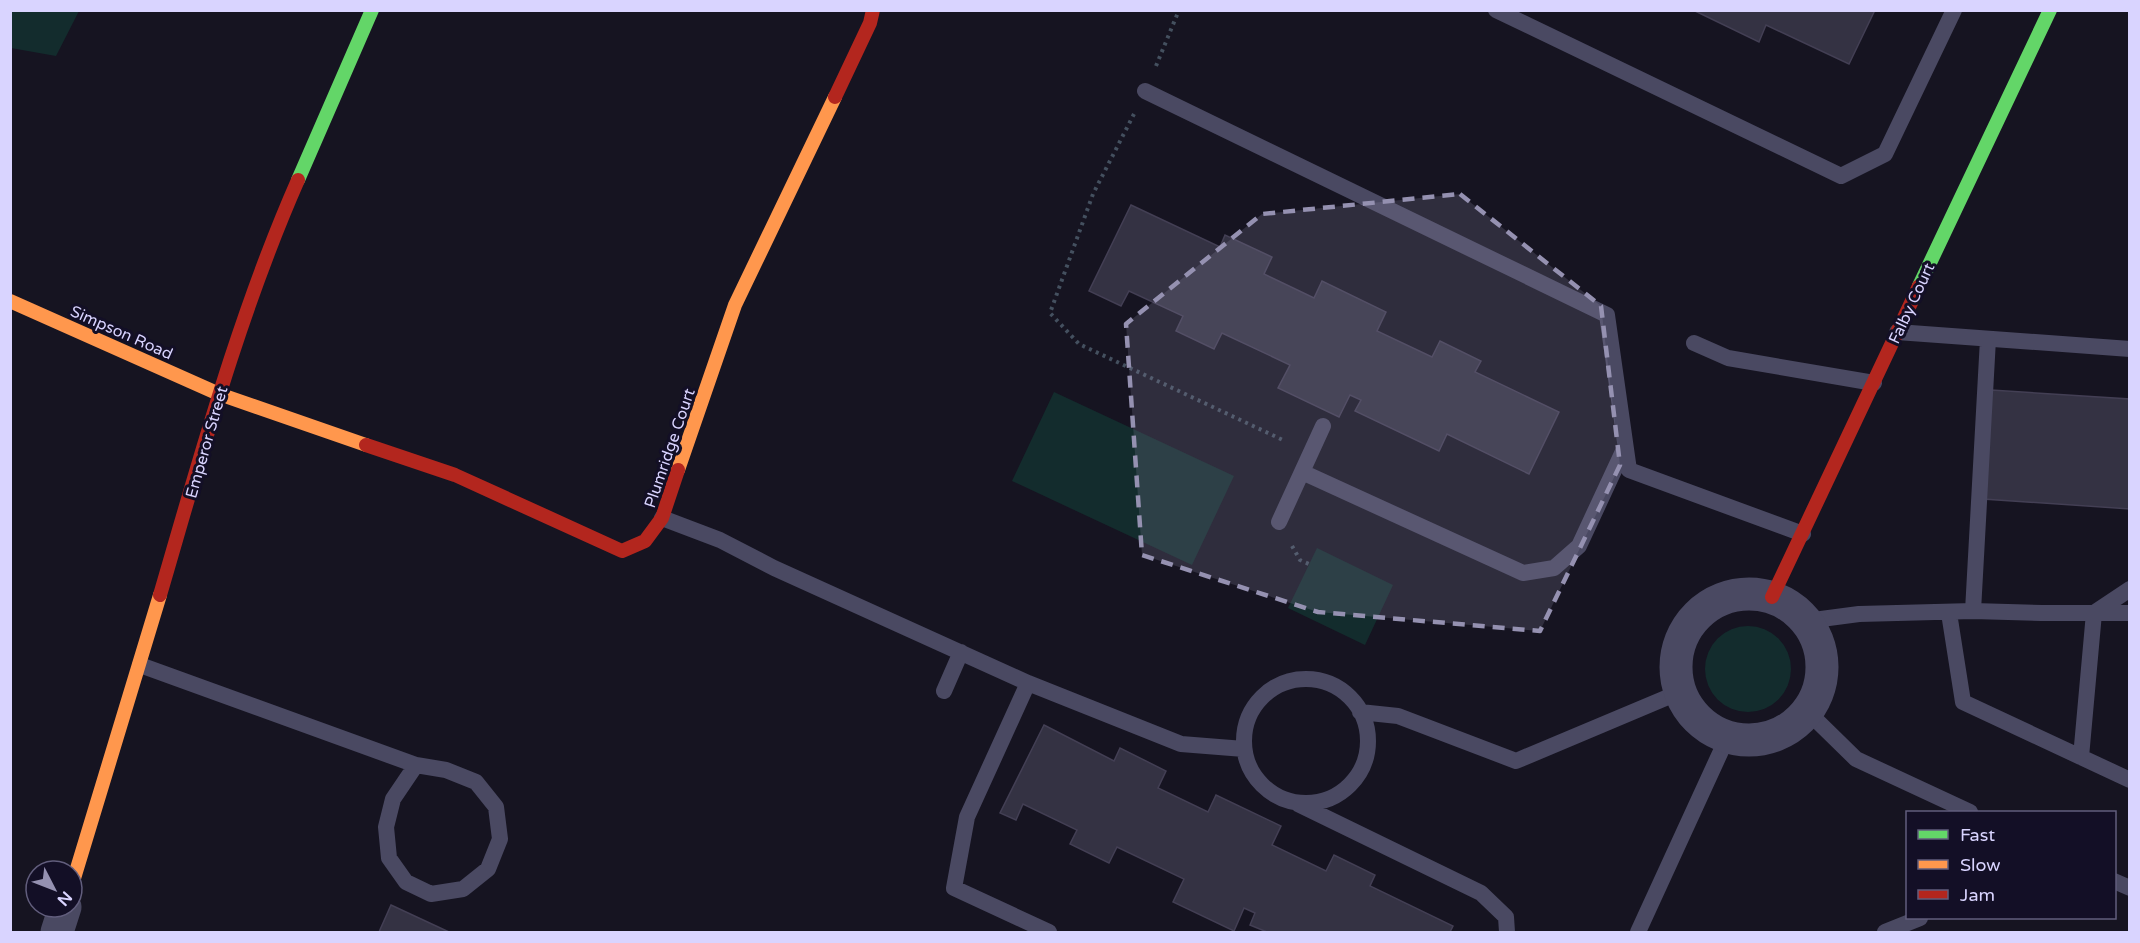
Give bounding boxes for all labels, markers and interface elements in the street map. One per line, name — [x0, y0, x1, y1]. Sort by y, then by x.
street label: Falby Court — [1884, 260, 1939, 347]
street label: Simpson Road — [67, 301, 176, 364]
street label: Emperor Street — [181, 384, 233, 501]
street label: Plumridge Court — [640, 386, 700, 511]
legend — [1906, 811, 2116, 919]
text: Fast — [1960, 824, 1995, 846]
text: Slow — [1960, 854, 2001, 876]
north arrow — [24, 859, 84, 919]
text: Jam — [1960, 884, 1995, 906]
text: N — [53, 887, 76, 910]

